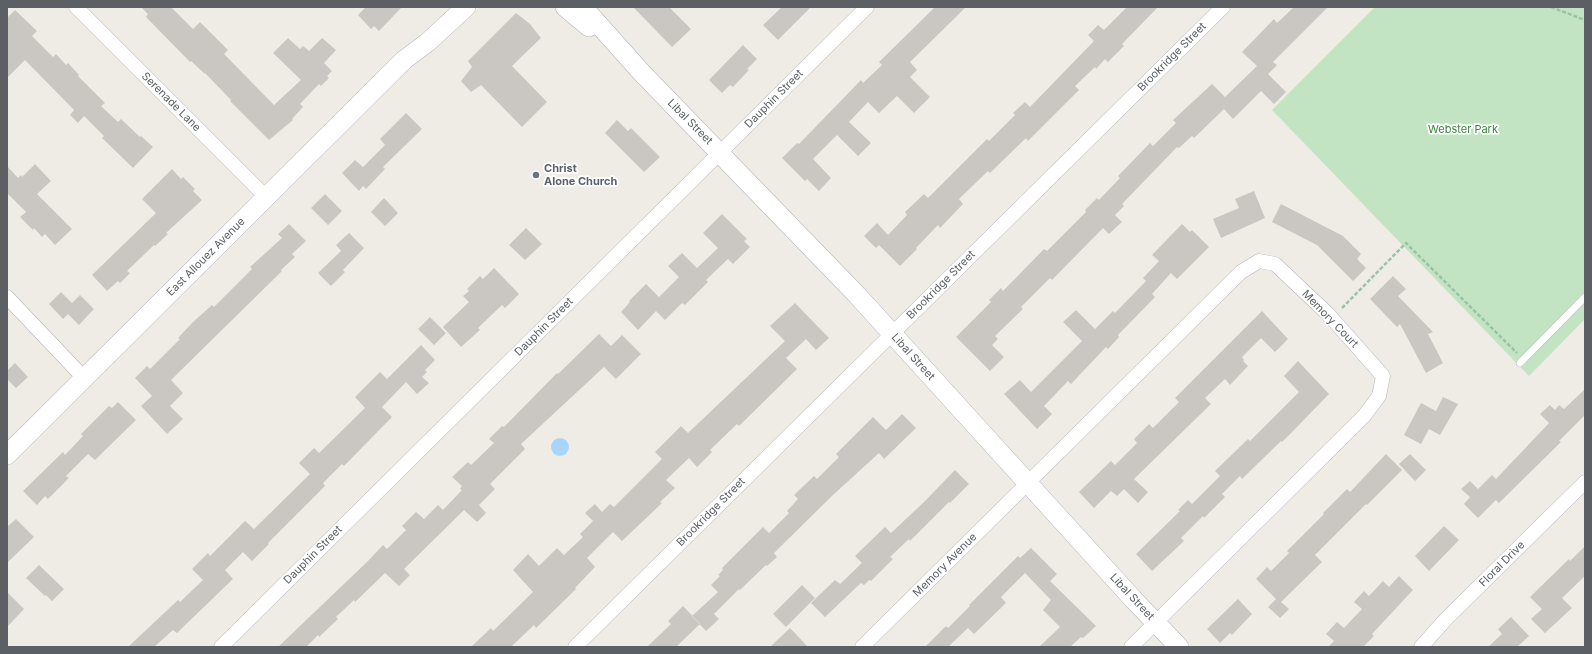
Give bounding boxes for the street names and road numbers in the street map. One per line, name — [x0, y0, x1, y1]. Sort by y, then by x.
street label: Brookridge Street — [1135, 20, 1209, 94]
street label: Dauphin Street — [742, 67, 806, 131]
street label: Serenade Lane — [139, 70, 203, 134]
street label: Libal Street — [665, 97, 715, 147]
street label: East Allouez Avenue — [164, 215, 248, 299]
street label: Brookridge Street — [904, 248, 978, 322]
street label: Memory Court — [1299, 287, 1361, 351]
street label: Dauphin Street — [512, 295, 576, 359]
street label: Libal Street — [888, 331, 938, 383]
street label: Brookridge Street — [674, 475, 748, 549]
street label: Dauphin Street — [281, 523, 345, 587]
street label: Memory Avenue — [910, 530, 980, 600]
street label: Floral Drive — [1476, 538, 1528, 590]
street label: Libal Street — [1107, 571, 1157, 623]

